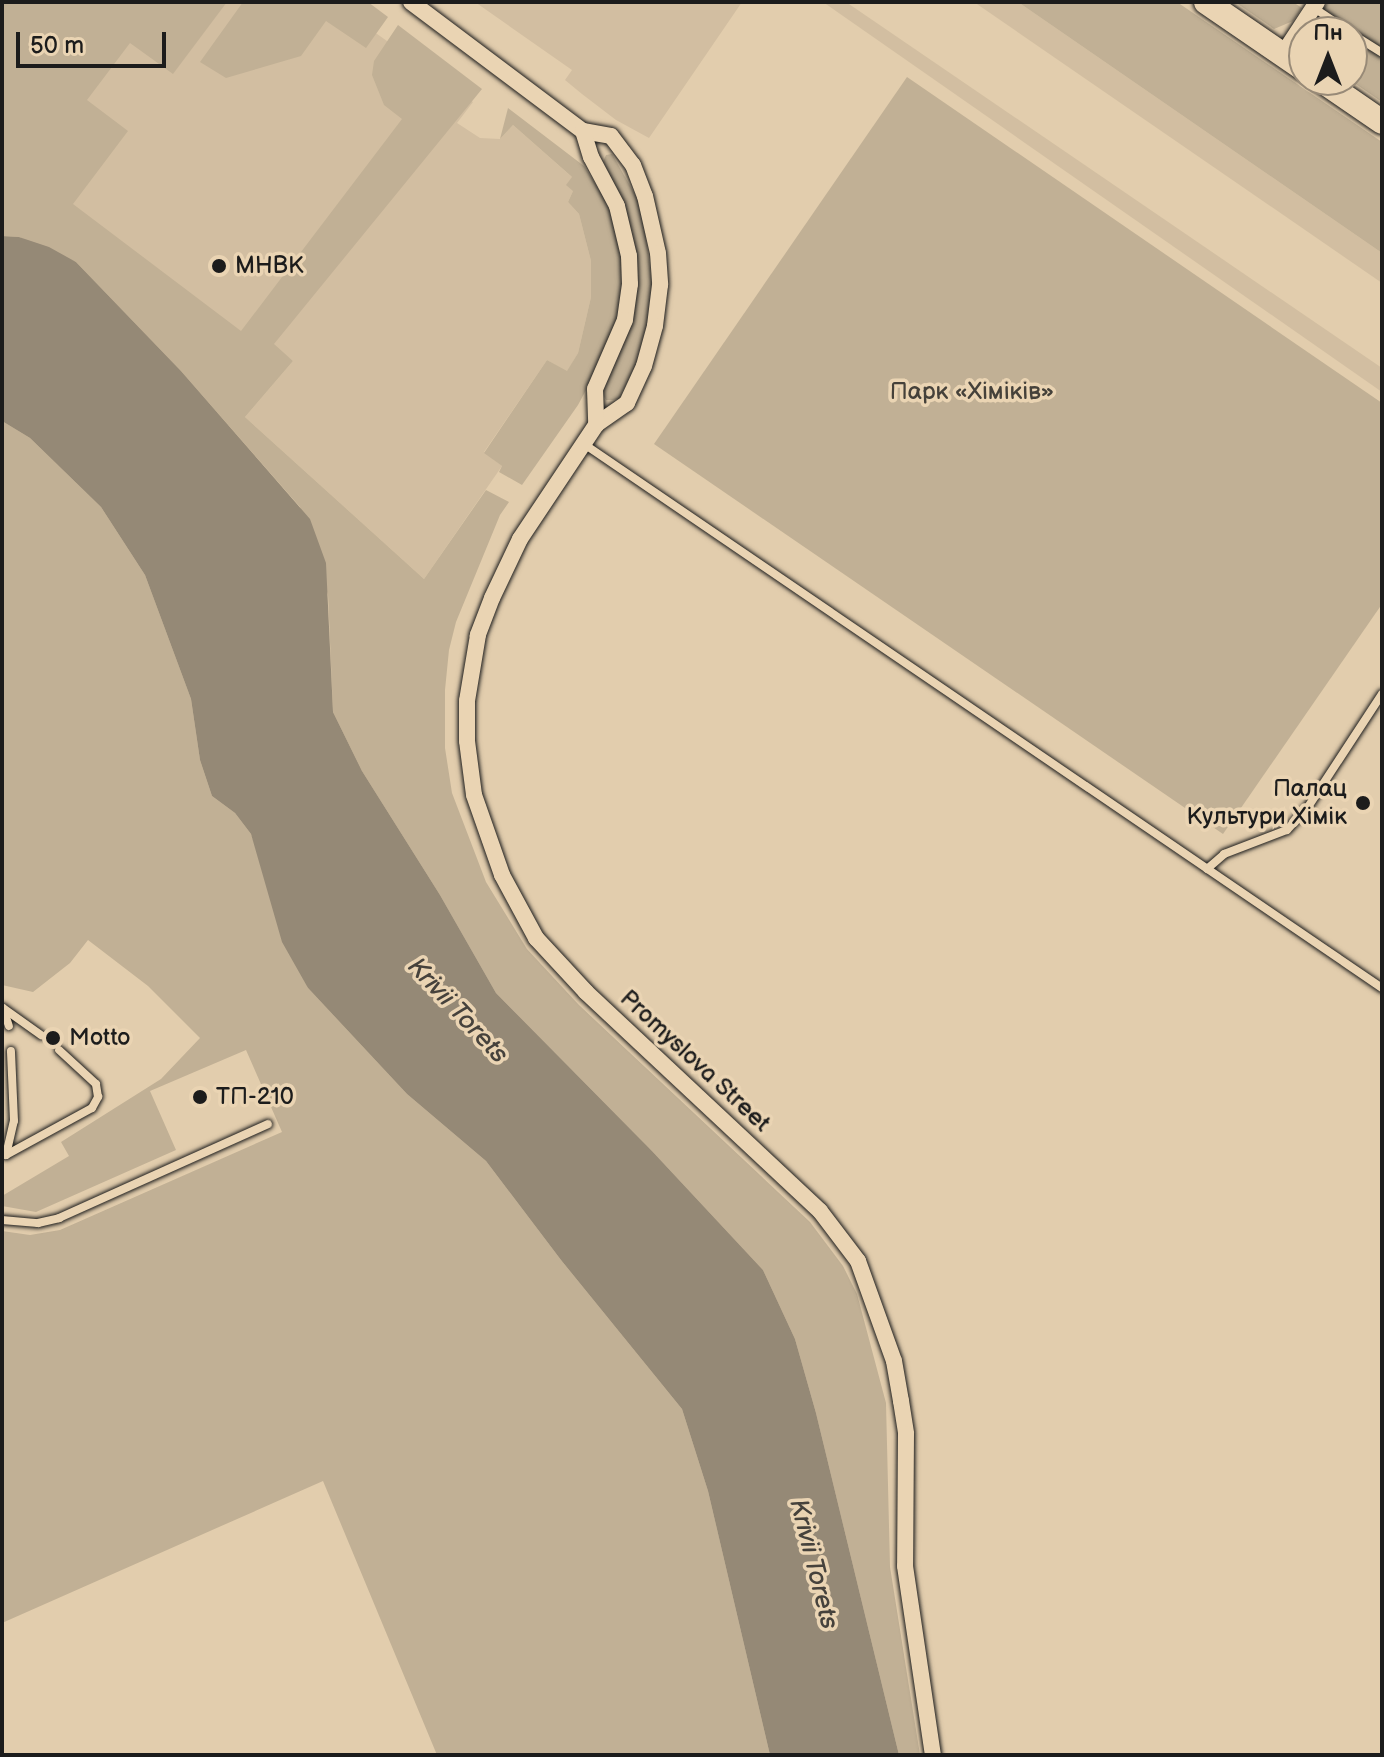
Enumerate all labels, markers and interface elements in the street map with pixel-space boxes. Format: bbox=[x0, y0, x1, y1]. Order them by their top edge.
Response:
scale bar bbox=[20, 16, 170, 66]
north arrow bbox=[1288, 16, 1368, 96]
text: Пн bbox=[1313, 20, 1343, 47]
text: 50 m bbox=[30, 31, 84, 60]
place label: МНВК bbox=[235, 252, 304, 280]
marker: МНВК bbox=[210, 257, 228, 275]
park label: Парк «Хіміків» bbox=[890, 378, 1054, 406]
place label: Палац Культури Хімік bbox=[1187, 775, 1347, 831]
marker: Палац Культури Хімік bbox=[1354, 794, 1372, 812]
water label: Krivii Torets bbox=[400, 951, 514, 1071]
street label: Promyslova Street bbox=[614, 984, 776, 1138]
place label: Motto bbox=[69, 1024, 131, 1052]
marker: Motto bbox=[44, 1029, 62, 1047]
place label: ТП-210 bbox=[216, 1083, 294, 1111]
marker: ТП-210 bbox=[191, 1088, 209, 1106]
water label: Krivii Torets bbox=[782, 1495, 844, 1633]

